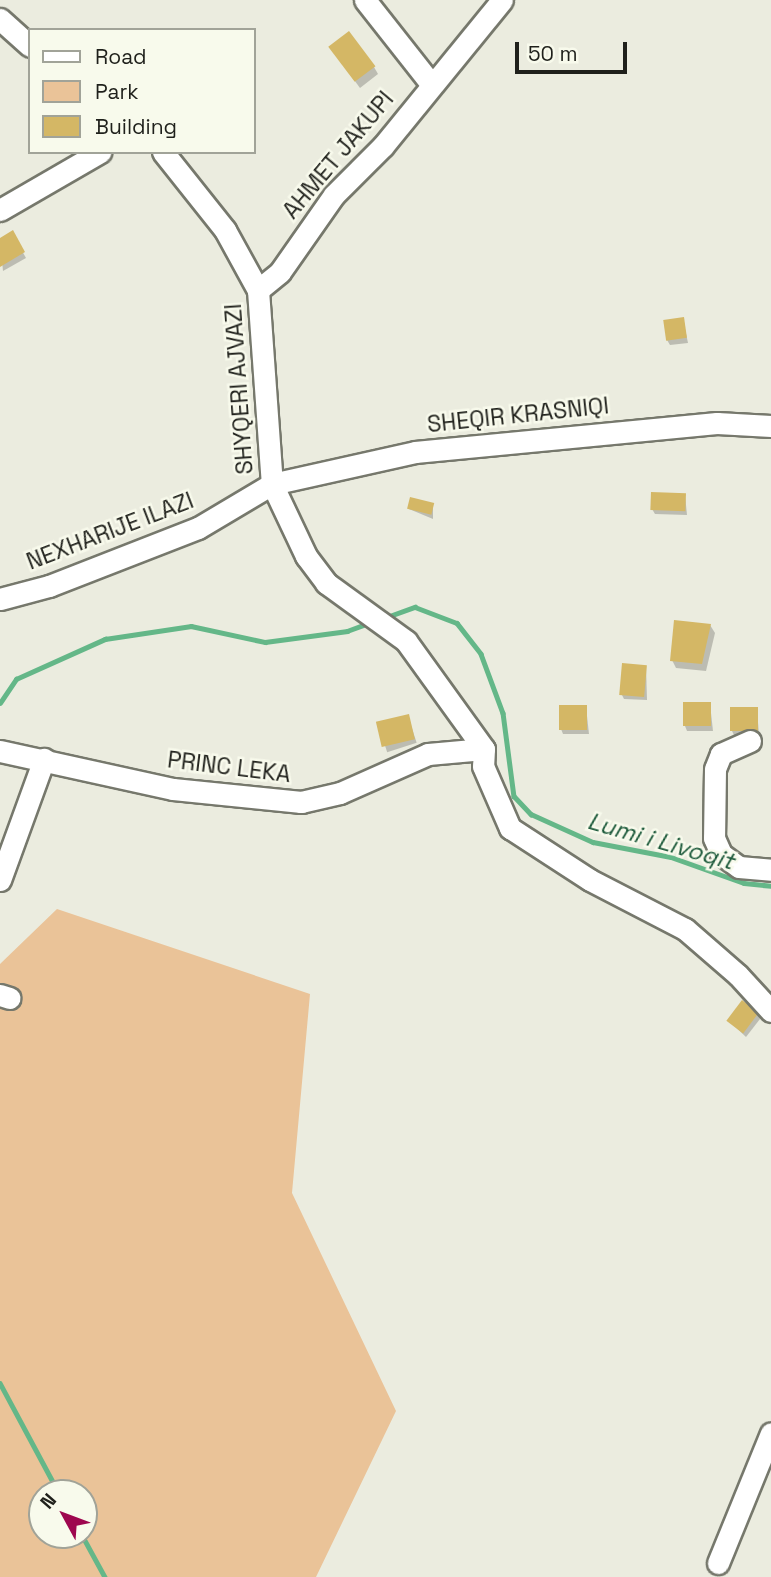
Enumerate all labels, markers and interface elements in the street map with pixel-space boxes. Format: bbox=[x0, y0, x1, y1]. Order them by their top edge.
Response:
legend bbox=[28, 28, 256, 154]
scale bar bbox=[519, 28, 631, 72]
text: 50 m bbox=[528, 40, 578, 67]
text: Road bbox=[95, 43, 147, 70]
text: Park bbox=[95, 78, 139, 105]
street label: AHMET JAKUPI bbox=[277, 86, 399, 224]
text: Building bbox=[95, 113, 177, 140]
street label: SHYQERI AJVAZI bbox=[219, 302, 259, 476]
street label: SHEQIR KRASNIQI bbox=[426, 392, 610, 438]
street label: NEXHARIJE ILAZI bbox=[23, 486, 197, 576]
street label: PRINC LEKA bbox=[166, 746, 292, 788]
water label: Lumi i Livoqit bbox=[584, 806, 738, 876]
north arrow bbox=[28, 1479, 98, 1549]
text: N bbox=[35, 1488, 62, 1514]

